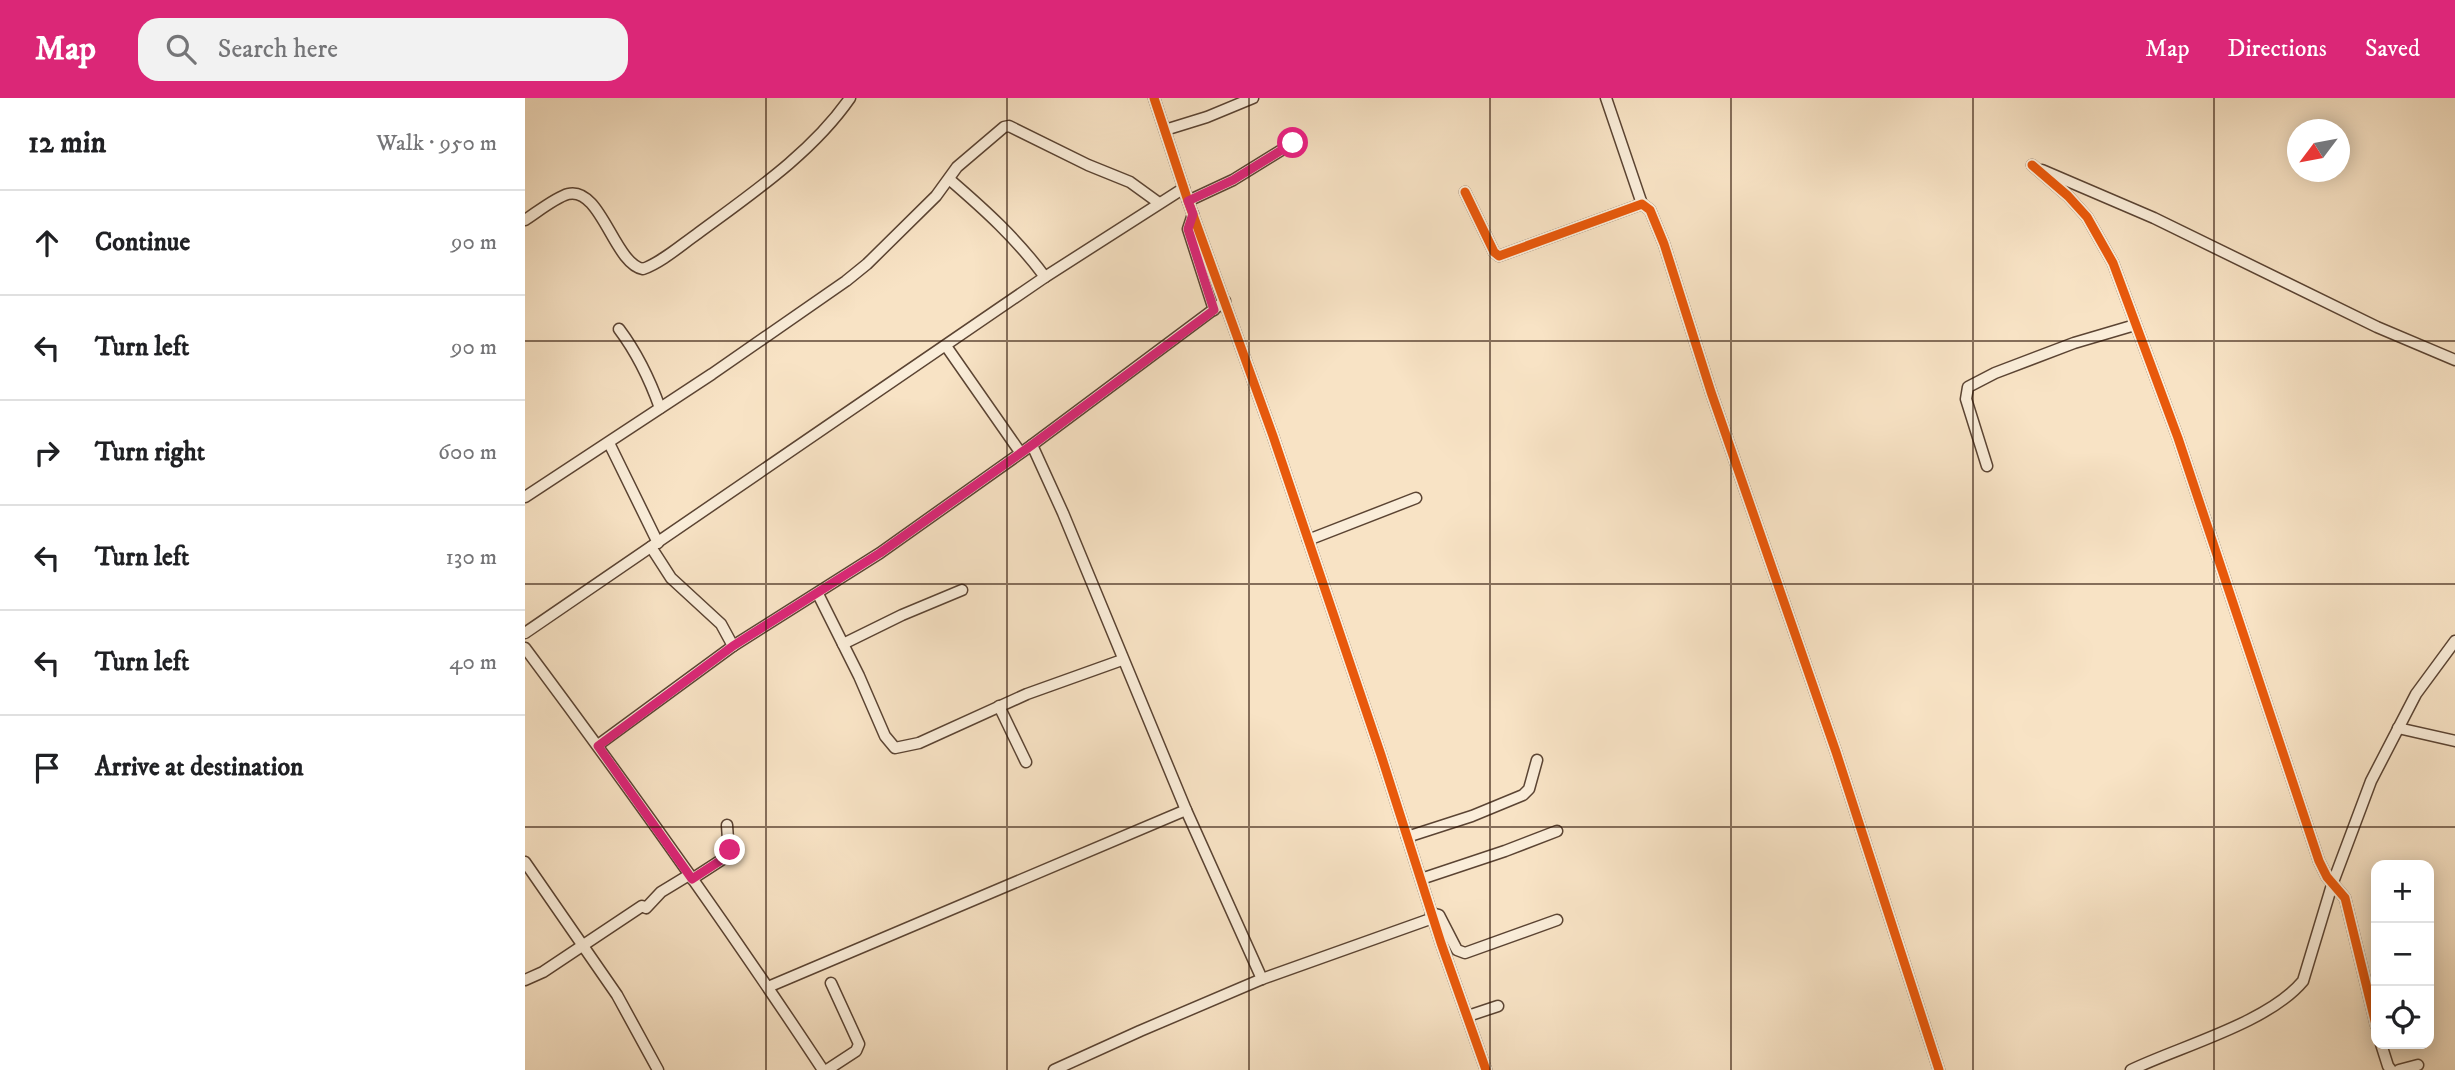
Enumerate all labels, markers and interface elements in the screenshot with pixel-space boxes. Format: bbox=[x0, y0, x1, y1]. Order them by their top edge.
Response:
search box bbox=[138, 18, 628, 81]
text: Map bbox=[35, 29, 96, 70]
icon: search bbox=[162, 30, 200, 68]
text: Search here bbox=[218, 33, 338, 66]
text: Map bbox=[2145, 34, 2190, 64]
text: Directions bbox=[2228, 34, 2327, 64]
text: Saved bbox=[2365, 34, 2420, 64]
north arrow bbox=[2287, 119, 2350, 182]
text: 12 min bbox=[28, 125, 106, 162]
route start bbox=[1277, 127, 1308, 158]
text: Walk · 950 m bbox=[376, 129, 497, 158]
icon: ahead bbox=[28, 224, 66, 262]
text: Continue bbox=[95, 226, 190, 259]
text: 90 m bbox=[451, 228, 497, 257]
icon: left bbox=[28, 329, 66, 367]
text: Turn left bbox=[95, 331, 189, 364]
text: 90 m bbox=[451, 333, 497, 362]
icon: right bbox=[28, 434, 66, 472]
text: Turn right bbox=[95, 436, 205, 469]
text: 600 m bbox=[438, 438, 497, 467]
icon: left bbox=[28, 539, 66, 577]
text: Turn left bbox=[95, 541, 189, 574]
text: 130 m bbox=[445, 543, 497, 572]
icon: left bbox=[28, 644, 66, 682]
text: Turn left bbox=[95, 646, 189, 679]
text: 40 m bbox=[449, 648, 497, 677]
icon: arrive bbox=[28, 749, 66, 787]
text: Arrive at destination bbox=[95, 751, 304, 784]
route end bbox=[714, 834, 745, 865]
map controls bbox=[2371, 860, 2434, 1049]
button: + bbox=[2371, 860, 2434, 923]
button: − bbox=[2371, 923, 2434, 986]
button: locate bbox=[2371, 986, 2434, 1049]

